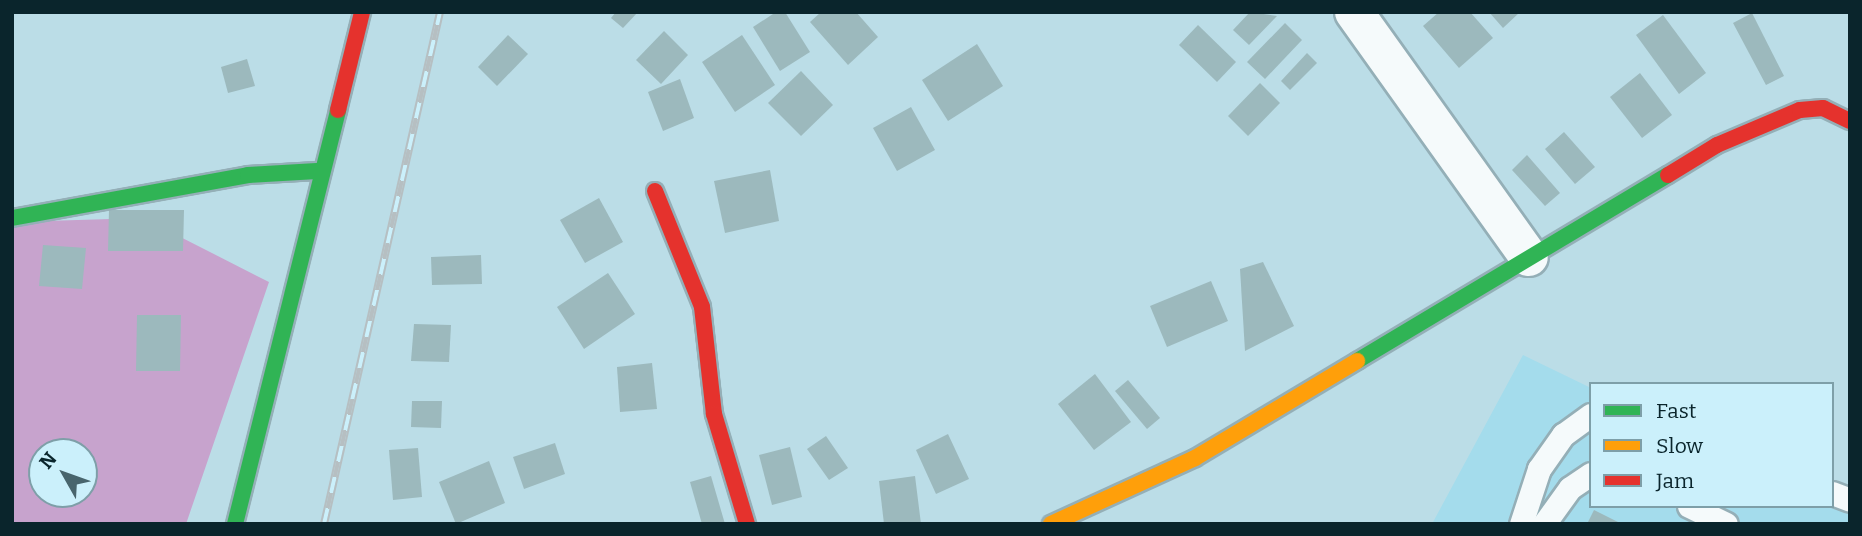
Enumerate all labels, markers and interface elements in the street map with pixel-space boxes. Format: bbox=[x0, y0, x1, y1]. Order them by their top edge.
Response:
legend bbox=[1589, 382, 1834, 508]
text: Fast bbox=[1656, 398, 1696, 424]
text: Slow bbox=[1656, 433, 1703, 459]
north arrow bbox=[28, 438, 98, 508]
text: N bbox=[35, 447, 62, 473]
text: Jam bbox=[1656, 468, 1694, 494]

